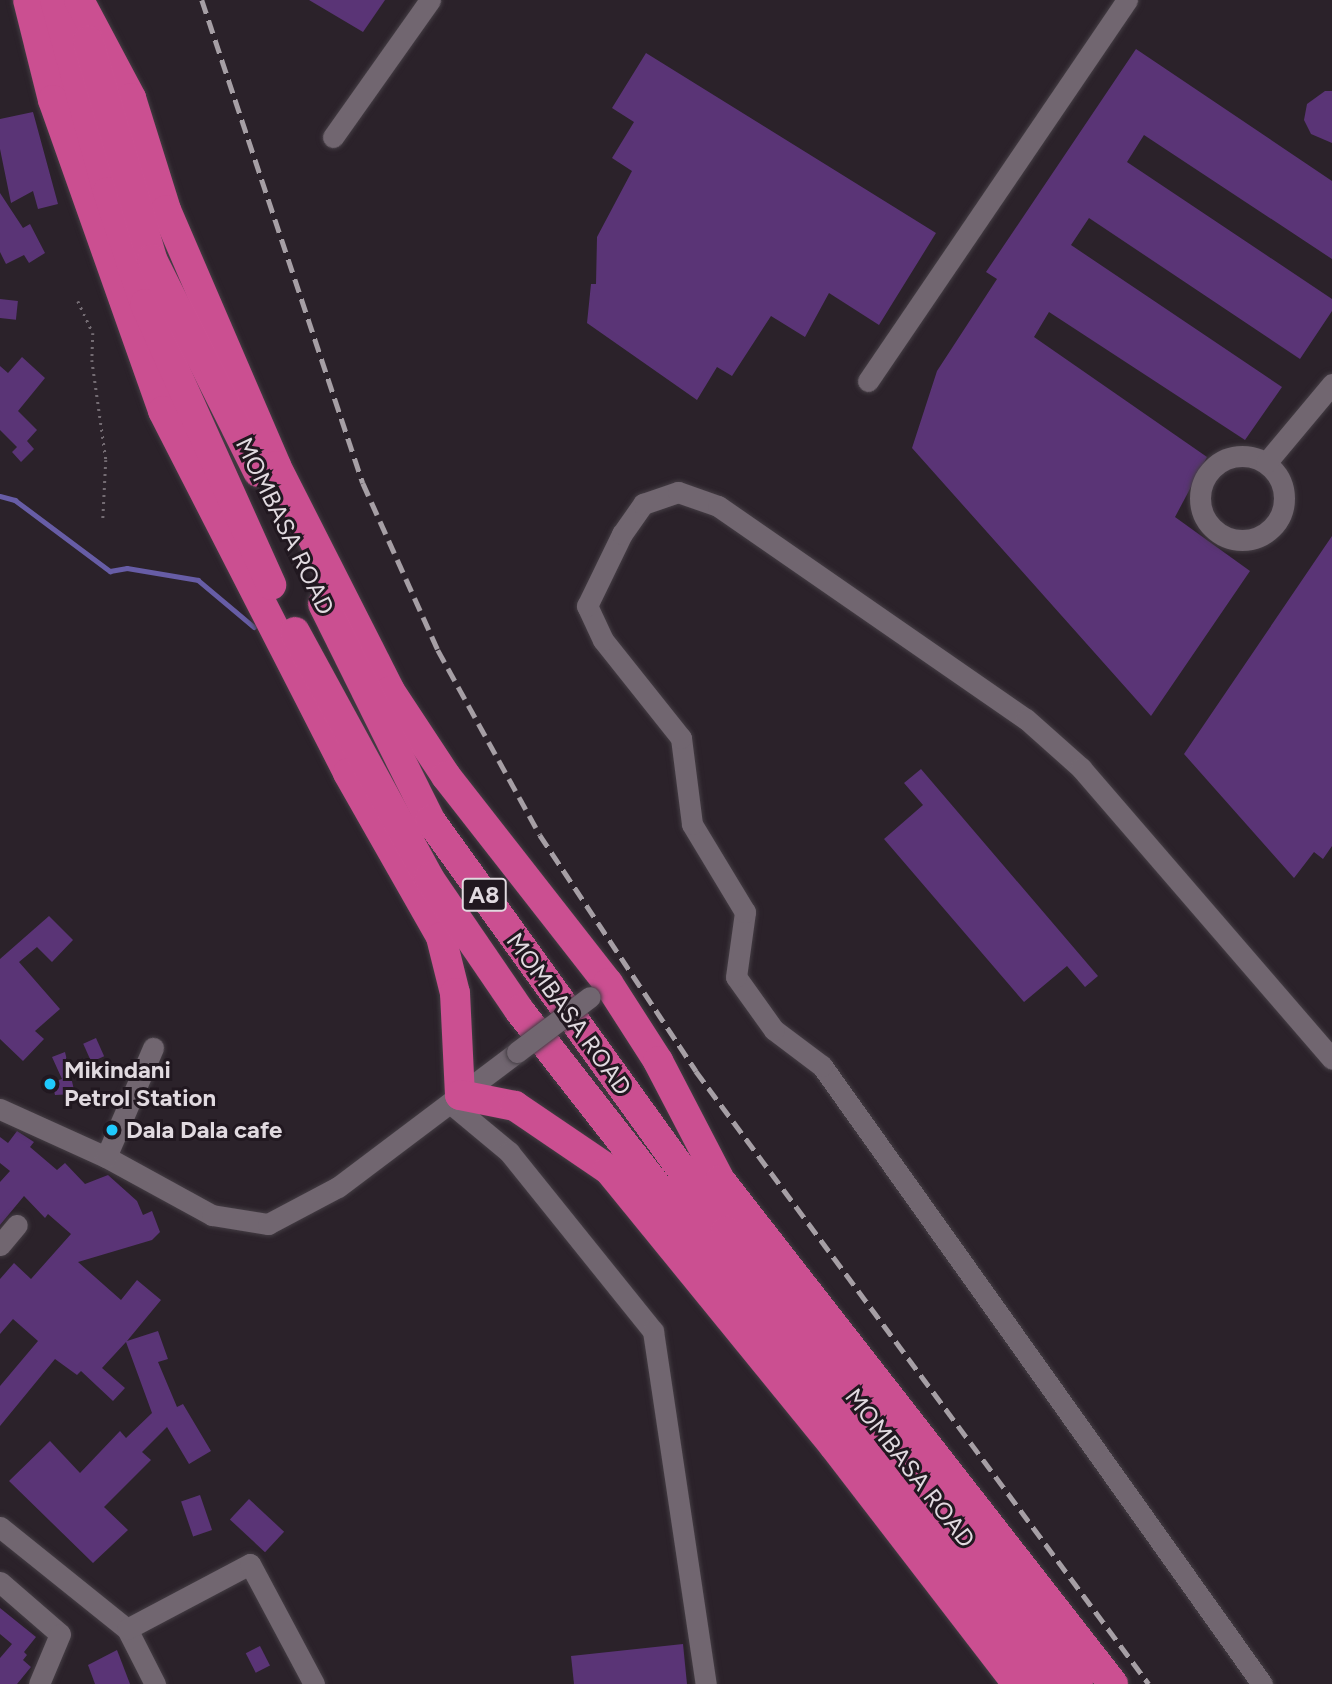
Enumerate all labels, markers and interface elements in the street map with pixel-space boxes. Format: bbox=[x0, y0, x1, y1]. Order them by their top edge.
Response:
street label: MOMBASA ROAD bbox=[230, 433, 340, 619]
road number: A8 bbox=[461, 876, 507, 914]
street label: MOMBASA ROAD bbox=[500, 927, 638, 1101]
place label: Mikindani Petrol Station bbox=[64, 1056, 216, 1112]
marker: Mikindani Petrol Station bbox=[42, 1076, 58, 1092]
place label: Dala Dala cafe bbox=[126, 1116, 282, 1144]
marker: Dala Dala cafe bbox=[104, 1122, 120, 1138]
street label: MOMBASA ROAD bbox=[839, 1383, 981, 1553]

